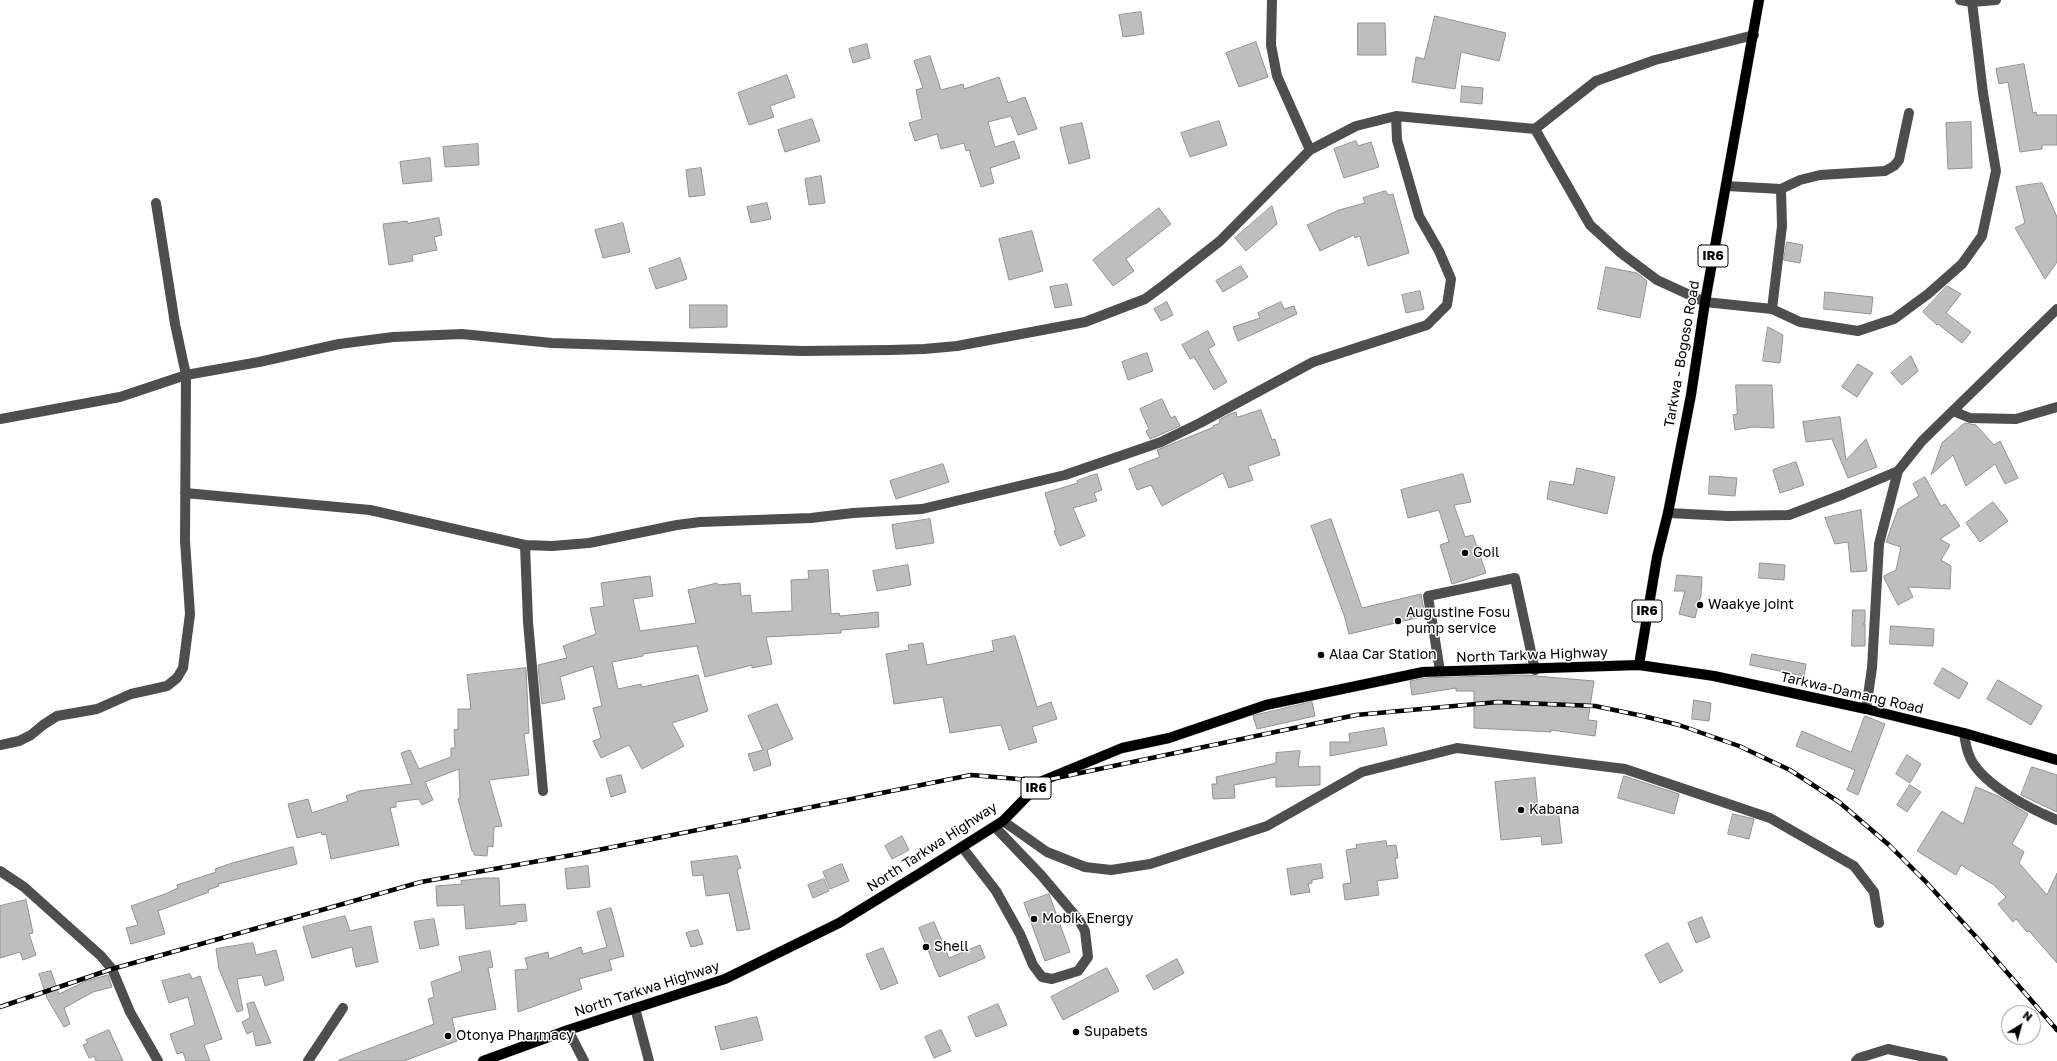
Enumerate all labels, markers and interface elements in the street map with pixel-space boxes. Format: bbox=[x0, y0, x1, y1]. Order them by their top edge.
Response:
road number: IR6 bbox=[1698, 245, 1728, 267]
street label: Tarkwa - Bogoso Road bbox=[1661, 279, 1703, 429]
place label: Goil bbox=[1473, 545, 1500, 561]
marker: Goil bbox=[1460, 548, 1470, 558]
place label: Waakye joint bbox=[1708, 597, 1794, 613]
road number: IR6 bbox=[1632, 600, 1662, 622]
marker: Waakye joint bbox=[1695, 600, 1705, 610]
place label: Augustine Fosu pump service bbox=[1406, 605, 1510, 638]
marker: Augustine Fosu pump service bbox=[1393, 616, 1403, 626]
street label: North Tarkwa Highway bbox=[1456, 644, 1608, 666]
place label: Alaa Car Station bbox=[1329, 647, 1437, 663]
marker: Alaa Car Station bbox=[1316, 650, 1326, 660]
street label: Tarkwa-Damang Road bbox=[1779, 668, 1925, 718]
road number: IR6 bbox=[1021, 777, 1051, 799]
street label: North Tarkwa Highway bbox=[864, 799, 1000, 895]
place label: Kabana bbox=[1529, 802, 1579, 818]
marker: Kabana bbox=[1516, 805, 1526, 815]
place label: Mobik Energy bbox=[1042, 911, 1133, 927]
marker: Mobik Energy bbox=[1029, 914, 1039, 924]
place label: Shell bbox=[934, 939, 969, 955]
marker: Shell bbox=[921, 942, 931, 952]
street label: North Tarkwa Highway bbox=[572, 958, 722, 1020]
north arrow bbox=[2001, 1005, 2041, 1045]
text: N bbox=[2021, 1008, 2035, 1024]
place label: Supabets bbox=[1084, 1024, 1148, 1040]
marker: Supabets bbox=[1071, 1027, 1081, 1037]
place label: Otonya Pharmacy bbox=[456, 1028, 574, 1044]
marker: Otonya Pharmacy bbox=[443, 1031, 453, 1041]

